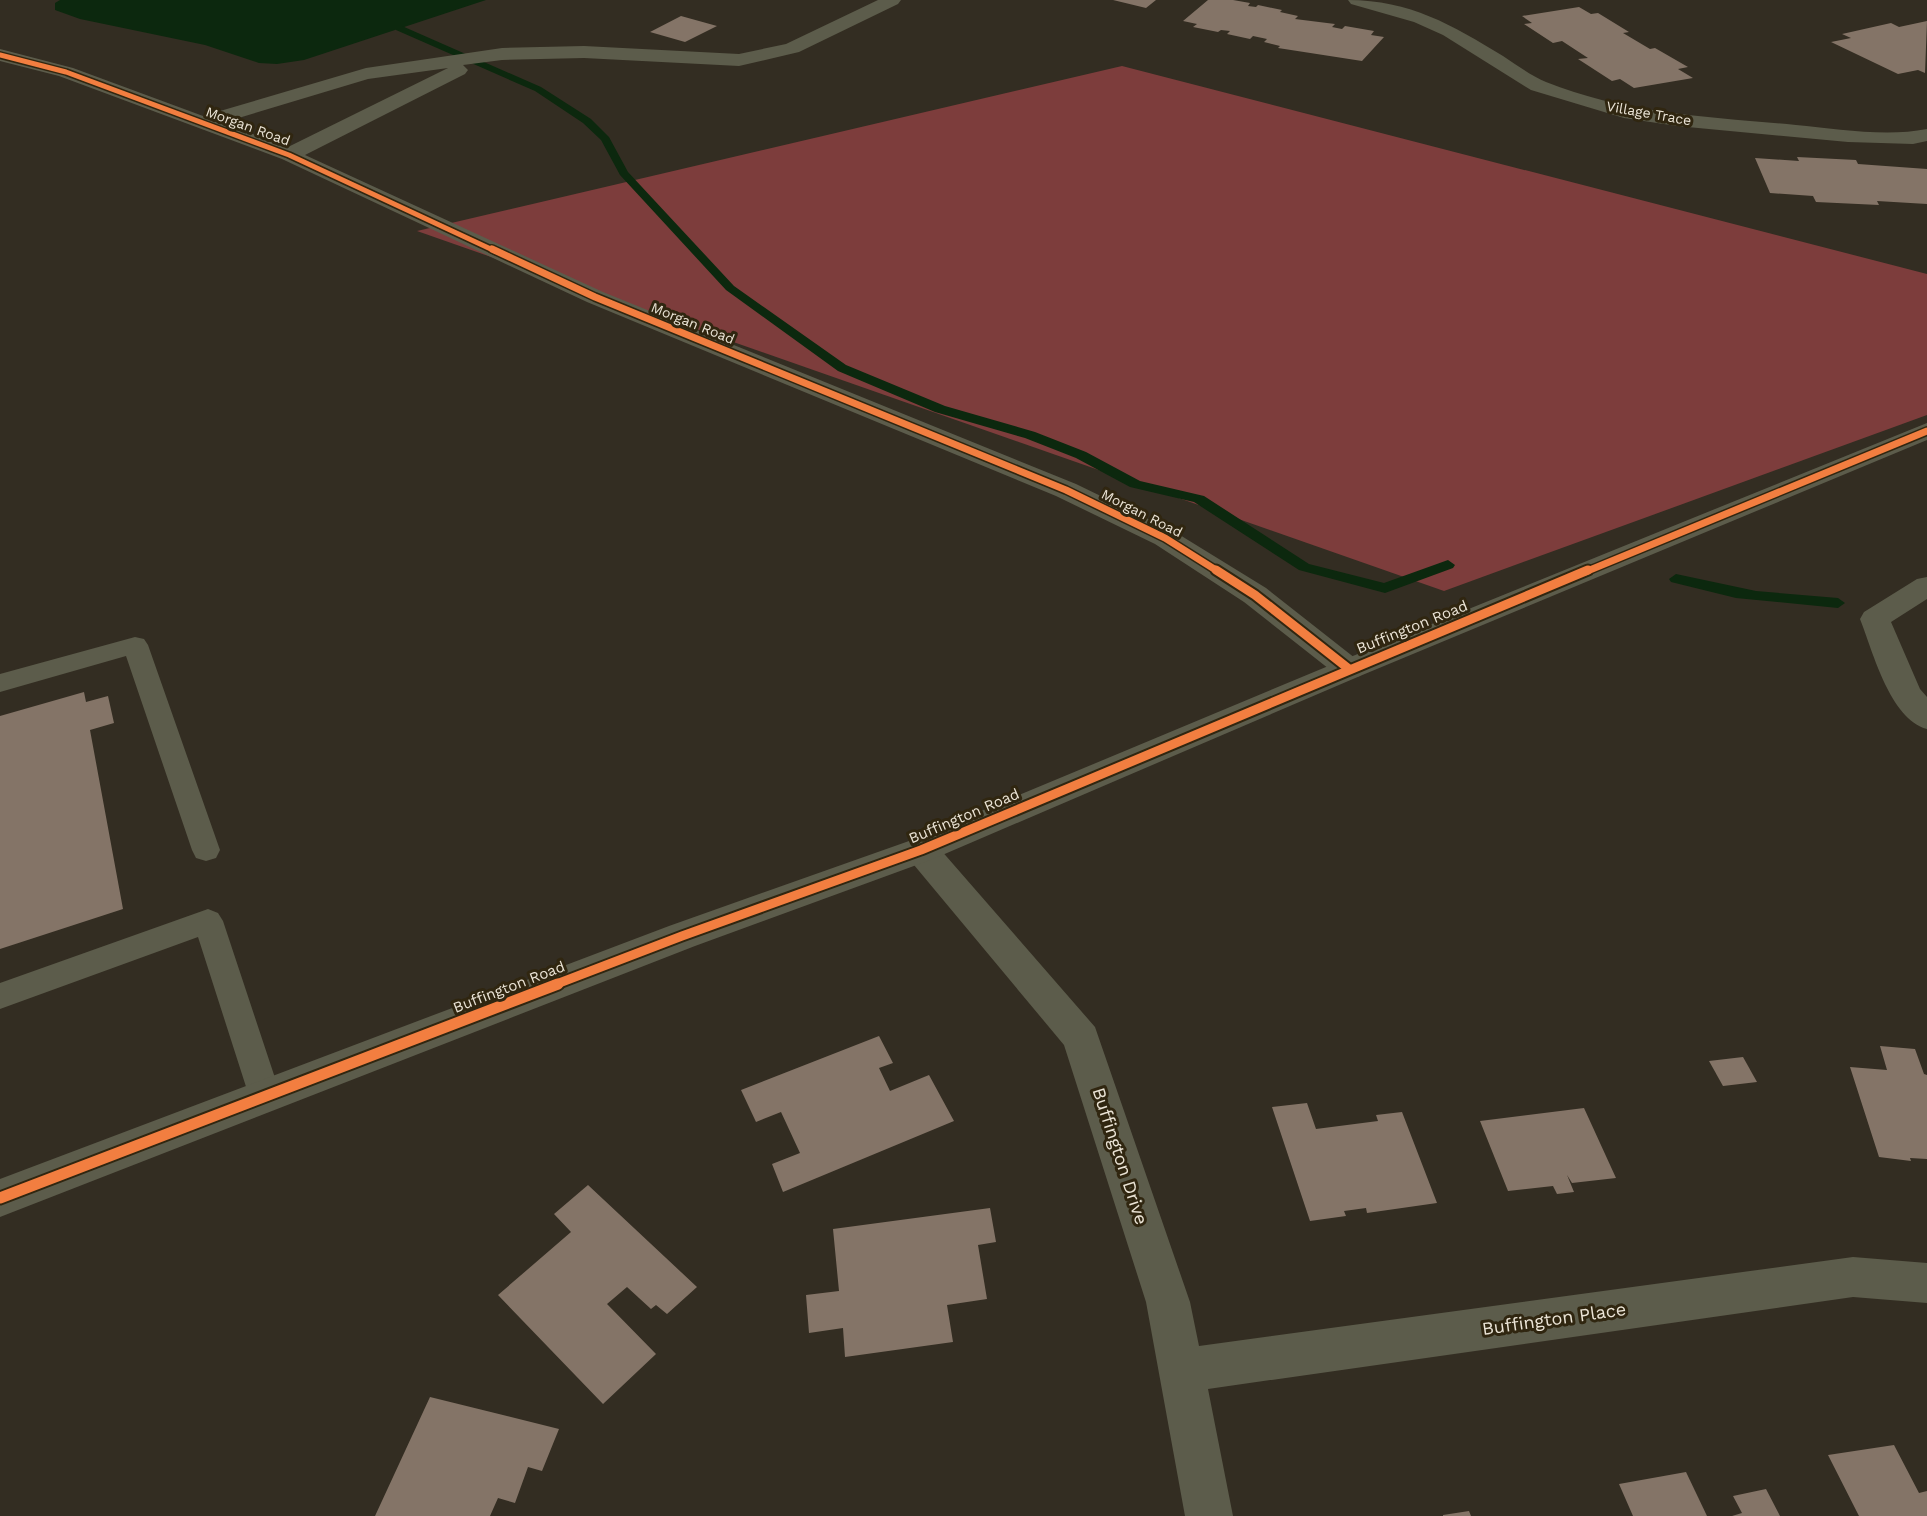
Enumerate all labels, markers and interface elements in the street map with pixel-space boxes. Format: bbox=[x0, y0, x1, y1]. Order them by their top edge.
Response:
street label: Village Trace bbox=[1605, 98, 1693, 128]
street label: Morgan Road bbox=[204, 103, 292, 149]
street label: Morgan Road bbox=[649, 299, 737, 347]
street label: Morgan Road bbox=[1099, 486, 1185, 540]
street label: Buffington Road bbox=[1354, 596, 1470, 658]
street label: Buffington Road bbox=[906, 785, 1022, 847]
street label: Buffington Road bbox=[451, 957, 567, 1017]
street label: Buffington Drive bbox=[1088, 1085, 1153, 1227]
street label: Buffington Place bbox=[1481, 1298, 1627, 1339]

